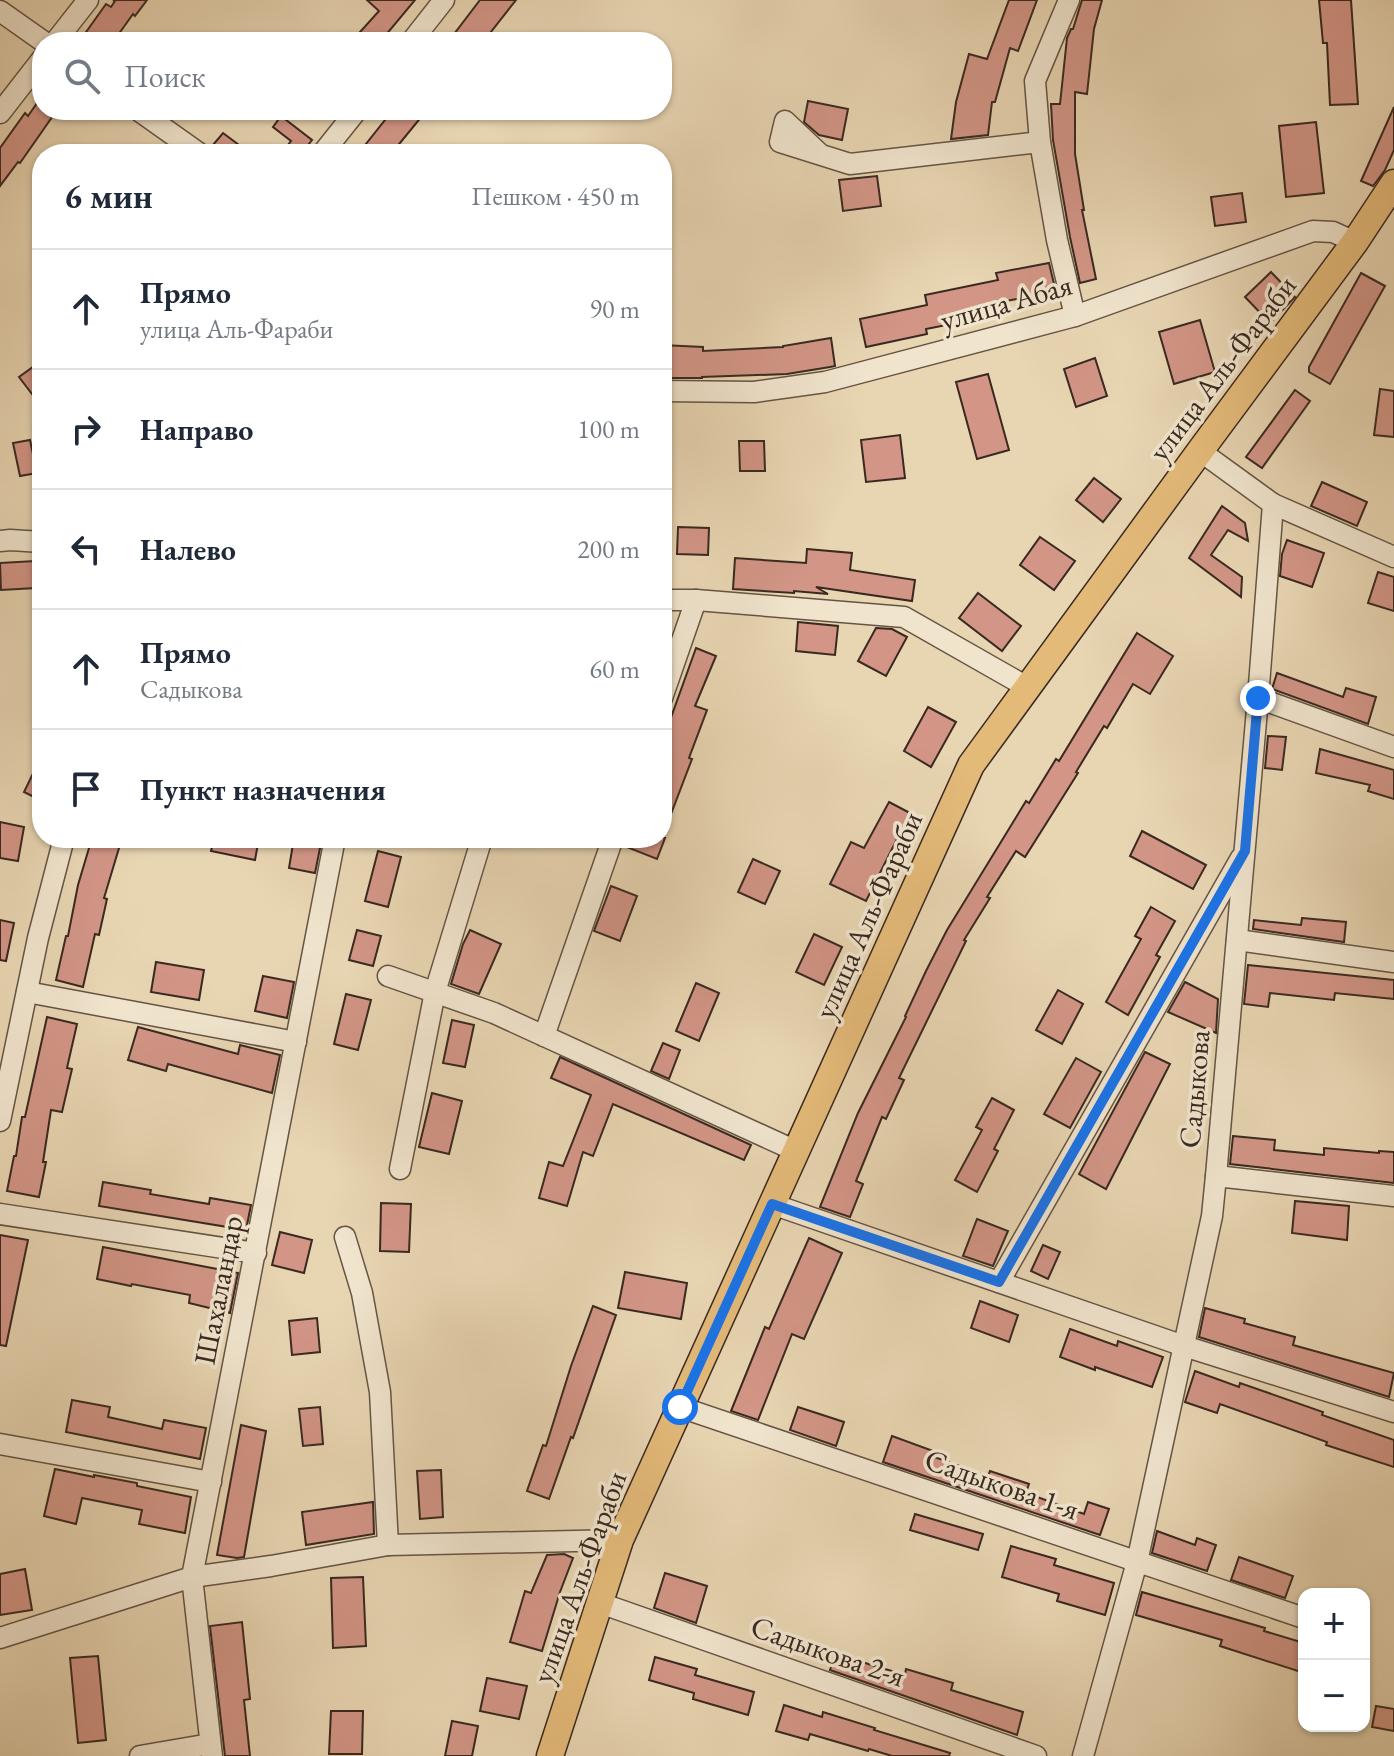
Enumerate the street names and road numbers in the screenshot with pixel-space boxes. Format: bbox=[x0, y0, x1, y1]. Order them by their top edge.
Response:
street label: улица Абая bbox=[936, 265, 1076, 339]
street label: улица Аль-Фараби bbox=[1139, 267, 1305, 469]
street label: улица Аль-Фараби bbox=[805, 805, 931, 1025]
street label: Садыкова bbox=[1169, 1028, 1219, 1150]
street label: Шахаландар bbox=[184, 1212, 252, 1368]
street label: Садыкова 1-я bbox=[920, 1439, 1084, 1529]
street label: улица Аль-Фараби bbox=[523, 1465, 636, 1688]
street label: Садыкова 2-я bbox=[746, 1606, 910, 1696]

